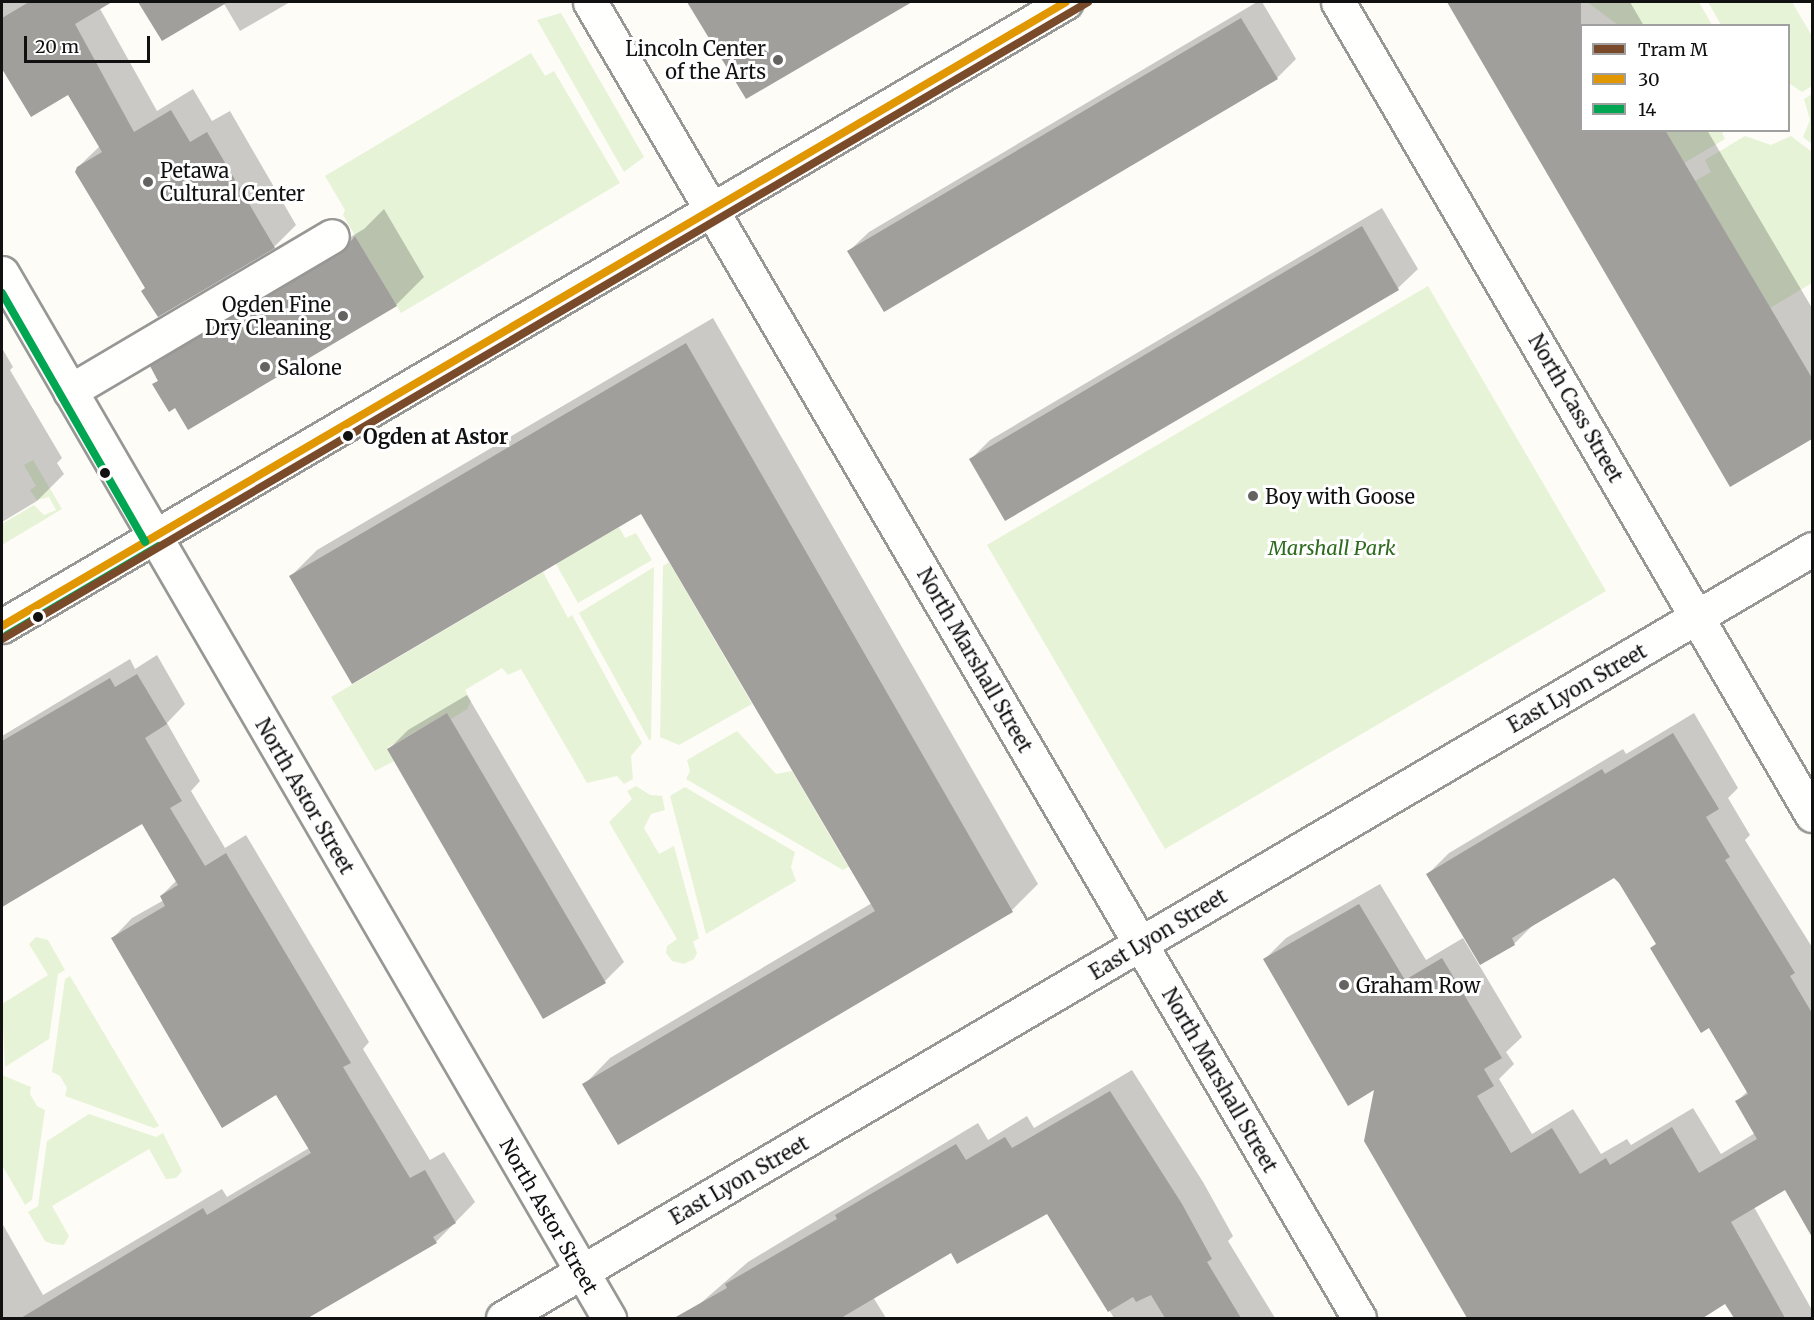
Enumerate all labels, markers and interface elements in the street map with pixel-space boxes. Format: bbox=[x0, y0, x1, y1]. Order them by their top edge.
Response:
scale bar bbox=[27, 24, 153, 62]
legend bbox=[1580, 24, 1790, 132]
text: 20 m bbox=[35, 35, 79, 58]
place label: Lincoln Center of the Arts bbox=[625, 36, 766, 83]
text: Tram M bbox=[1638, 38, 1708, 61]
marker: Lincoln Center of the Arts bbox=[771, 53, 785, 67]
text: 30 bbox=[1638, 68, 1660, 91]
text: 14 bbox=[1638, 98, 1656, 121]
place label: Petawa Cultural Center bbox=[160, 158, 305, 205]
marker: Petawa Cultural Center bbox=[141, 175, 155, 189]
place label: Ogden Fine Dry Cleaning bbox=[205, 292, 331, 339]
marker: Ogden Fine Dry Cleaning bbox=[336, 309, 350, 323]
street label: North Cass Street bbox=[1524, 330, 1628, 486]
place label: Salone bbox=[277, 355, 342, 379]
marker: Salone bbox=[258, 360, 272, 374]
place label: Ogden at Astor bbox=[363, 424, 508, 448]
marker: Ogden at Astor bbox=[338, 426, 358, 446]
unlabelled marker bbox=[99, 467, 111, 479]
place label: Boy with Goose bbox=[1265, 484, 1415, 508]
marker: Boy with Goose bbox=[1246, 489, 1260, 503]
park label: Marshall Park bbox=[1268, 535, 1396, 559]
street label: North Marshall Street bbox=[912, 564, 1038, 756]
unlabelled marker bbox=[32, 611, 44, 623]
street label: East Lyon Street bbox=[1503, 639, 1651, 737]
street label: North Astor Street bbox=[251, 714, 359, 878]
street label: East Lyon Street bbox=[1085, 883, 1231, 985]
place label: Graham Row bbox=[1356, 973, 1480, 997]
marker: Graham Row bbox=[1337, 978, 1351, 992]
street label: North Marshall Street bbox=[1157, 984, 1283, 1176]
street label: East Lyon Street bbox=[665, 1131, 813, 1229]
street label: North Astor Street bbox=[495, 1134, 603, 1298]

